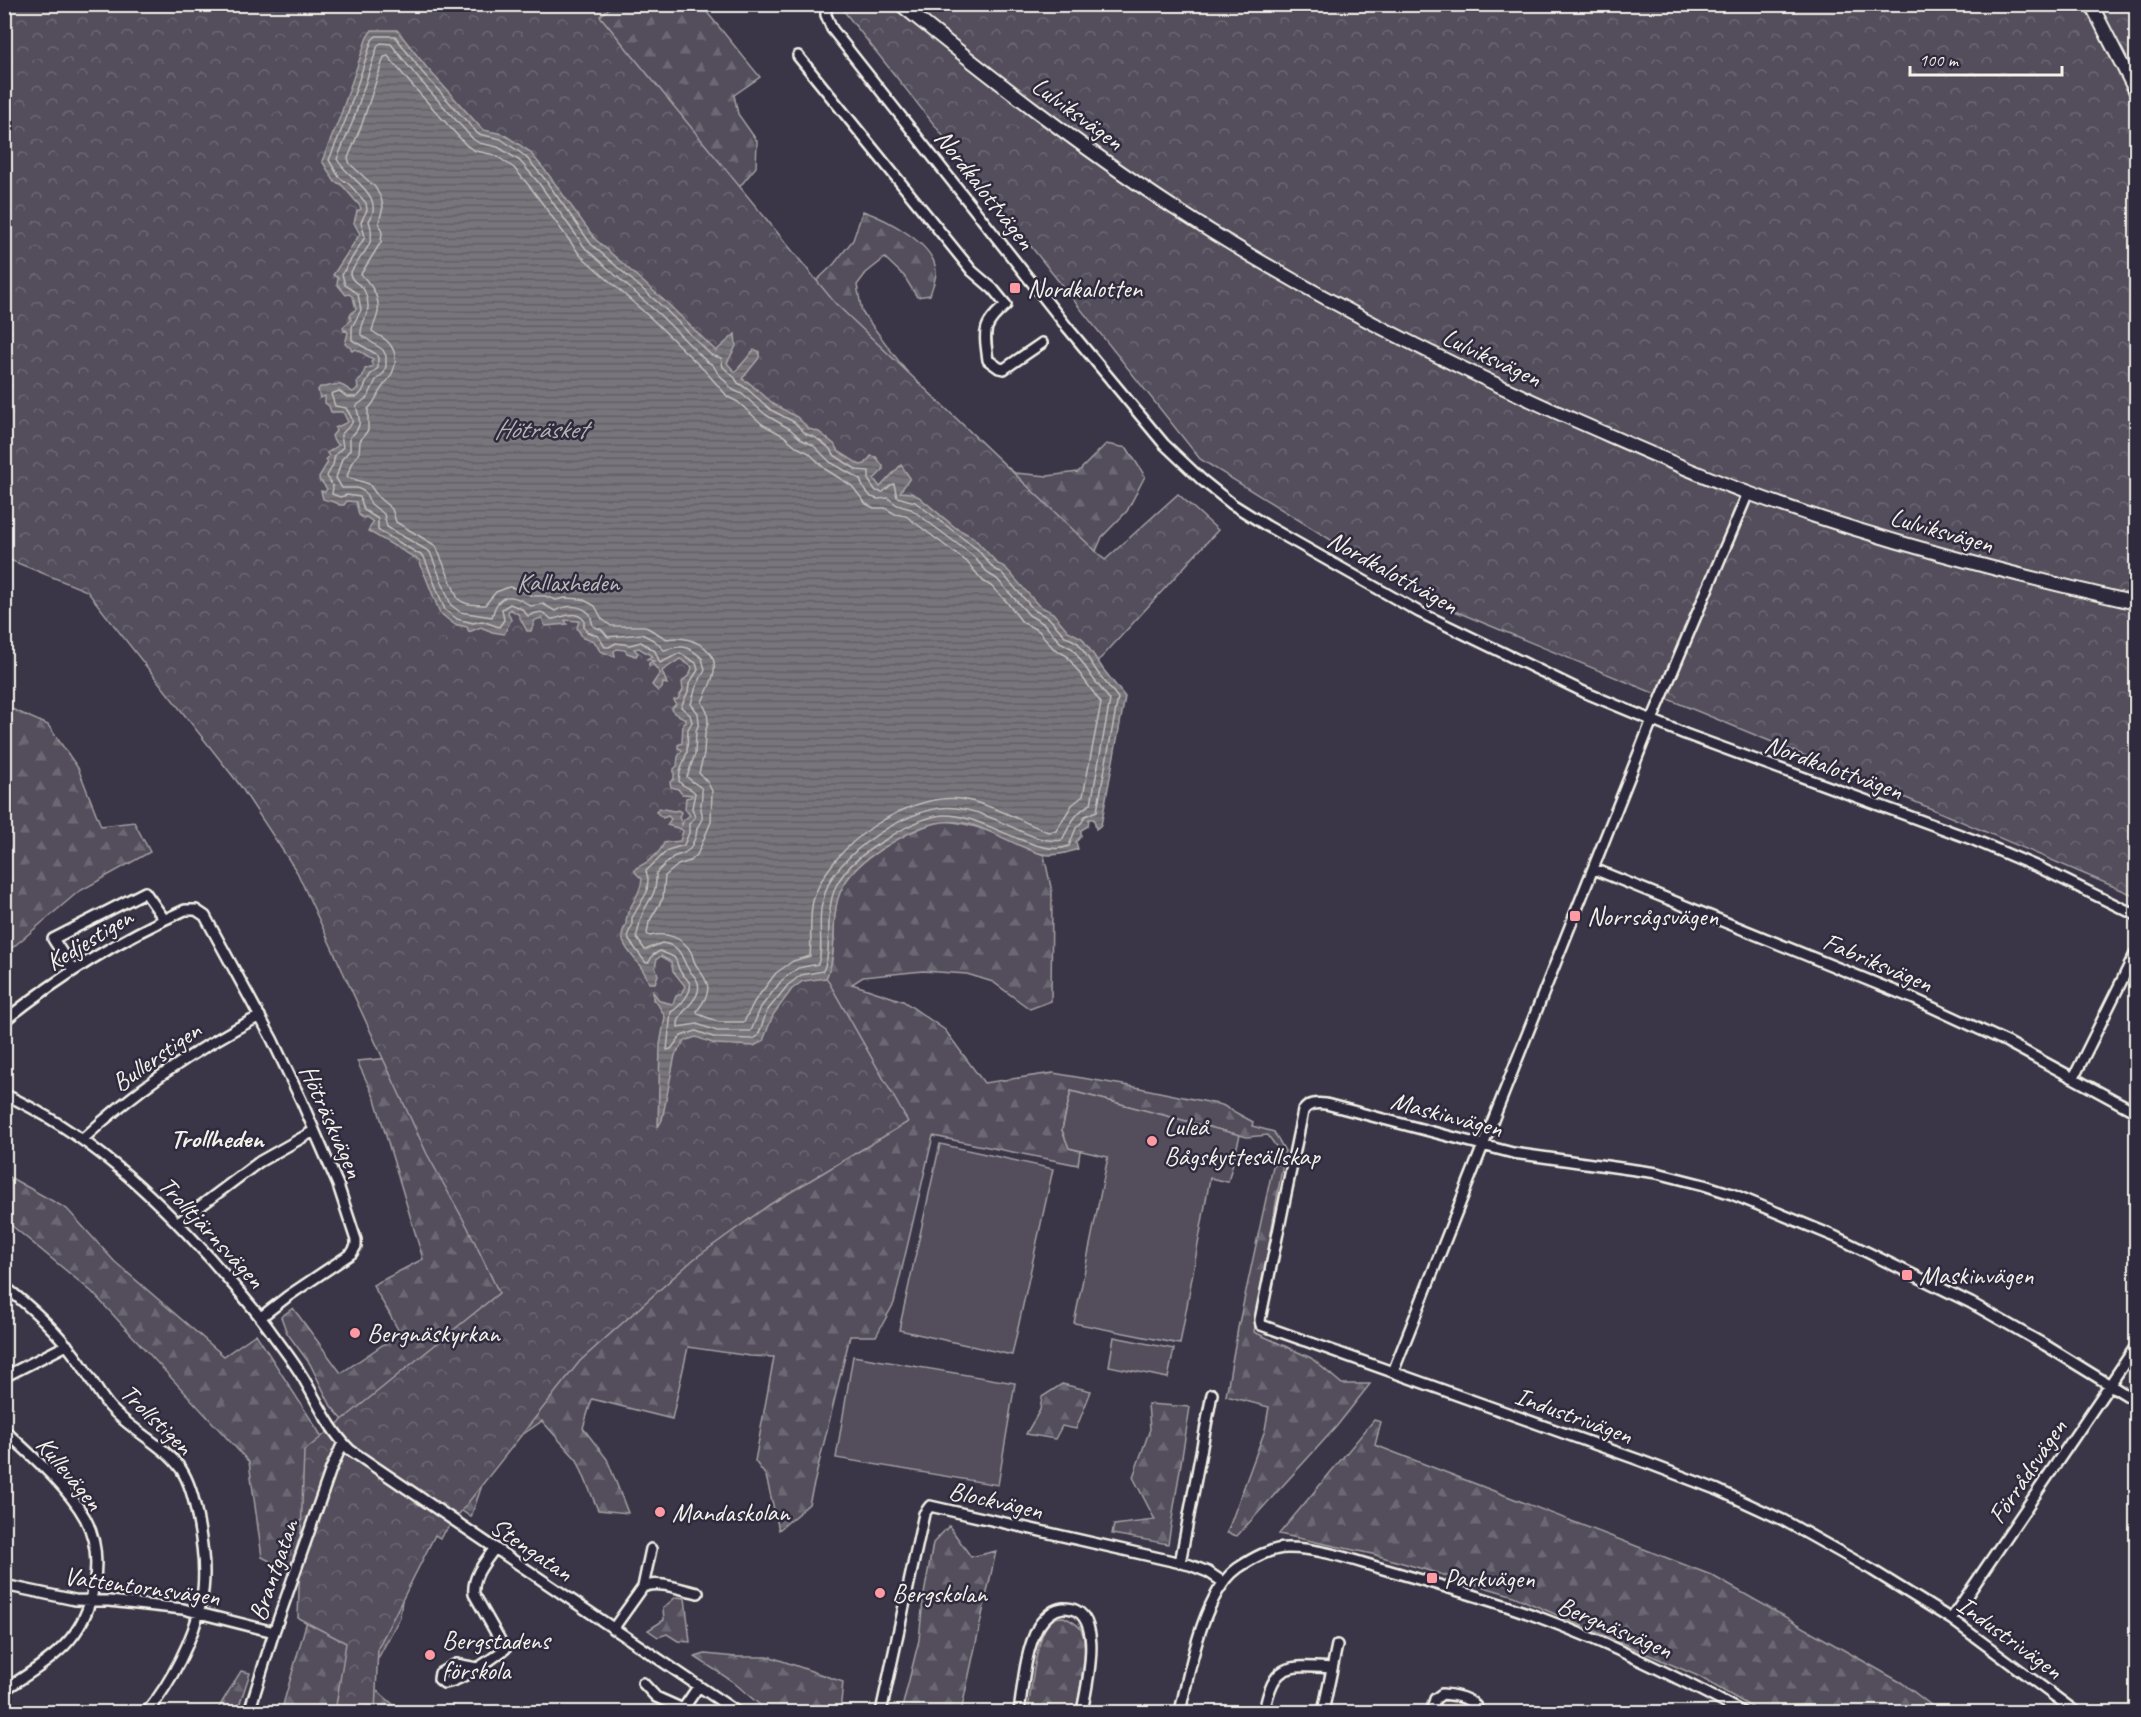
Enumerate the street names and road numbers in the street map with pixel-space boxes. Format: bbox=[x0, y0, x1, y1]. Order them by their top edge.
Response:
street label: Lulviksvägen bbox=[1025, 69, 1130, 158]
street label: Nordkalottvägen bbox=[927, 122, 1042, 257]
street label: Lulviksvägen bbox=[1437, 320, 1547, 395]
street label: Lulviksvägen bbox=[1887, 500, 1997, 561]
street label: Nordkalottvägen bbox=[1322, 523, 1464, 622]
street label: Nordkalottvägen bbox=[1760, 727, 1908, 808]
street label: Kedjestigen bbox=[40, 900, 140, 978]
street label: Fabriksvägen bbox=[1818, 925, 1938, 1000]
street label: Bullerstigen bbox=[105, 1013, 208, 1099]
street label: Höträskvägen bbox=[292, 1059, 371, 1183]
street label: Maskinvägen bbox=[1387, 1084, 1507, 1145]
street label: Trolltjärnsvägen bbox=[151, 1169, 272, 1296]
street label: Trollstigen bbox=[113, 1377, 201, 1463]
street label: Industrivägen bbox=[1511, 1379, 1637, 1452]
street label: Förrådsvägen bbox=[1980, 1412, 2075, 1530]
street label: Kullevägen bbox=[29, 1429, 111, 1518]
street label: Blockvägen bbox=[946, 1474, 1046, 1527]
street label: Stengatan bbox=[484, 1510, 580, 1589]
street label: Brantgatan bbox=[241, 1514, 307, 1625]
street label: Vattentornsvägen bbox=[62, 1559, 222, 1614]
street label: Bergnäsvägen bbox=[1552, 1588, 1678, 1667]
street label: Industrivägen bbox=[1950, 1588, 2069, 1687]

